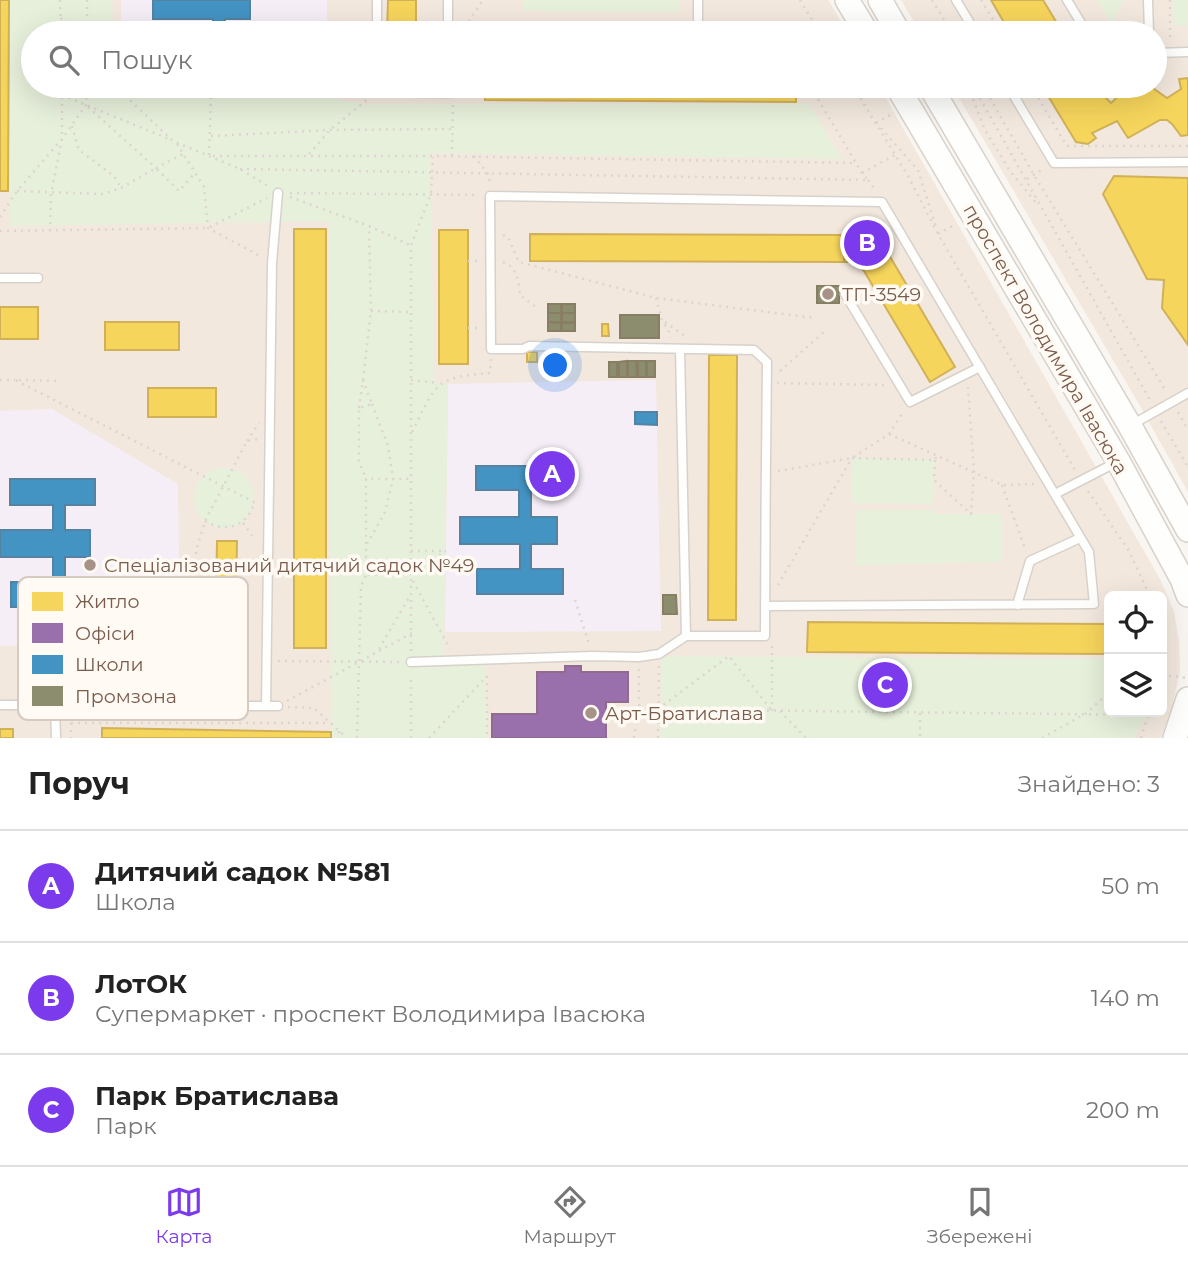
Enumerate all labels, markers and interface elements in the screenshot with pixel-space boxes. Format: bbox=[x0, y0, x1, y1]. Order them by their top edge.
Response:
search box bbox=[21, 21, 1167, 98]
icon: search bbox=[45, 41, 83, 79]
text: Пошук bbox=[101, 44, 193, 76]
street label: проспект Володимира Івасюка bbox=[959, 200, 1133, 479]
pin: B bbox=[844, 217, 890, 269]
place label: ТП-3549 bbox=[842, 283, 921, 306]
marker: ТП-3549 bbox=[820, 286, 836, 302]
your location bbox=[538, 348, 572, 382]
pin: A bbox=[529, 448, 575, 500]
place label: Спеціалізований дитячий садок №49 bbox=[104, 554, 474, 577]
marker: Спеціалізований дитячий садок №49 bbox=[82, 557, 98, 573]
legend bbox=[18, 577, 248, 720]
text: Житло bbox=[75, 590, 140, 613]
map controls bbox=[1104, 591, 1167, 717]
button: locate bbox=[1104, 591, 1167, 654]
text: Офіси bbox=[75, 622, 135, 645]
text: Школи bbox=[75, 653, 144, 676]
button: layers bbox=[1104, 654, 1167, 717]
pin: C bbox=[862, 659, 908, 711]
text: Промзона bbox=[75, 685, 177, 708]
place label: Арт-Братислава bbox=[605, 702, 764, 725]
marker: Арт-Братислава bbox=[583, 705, 599, 721]
text: Поруч bbox=[28, 765, 130, 802]
text: Знайдено: 3 bbox=[1018, 770, 1160, 798]
text: Дитячий садок №581 bbox=[95, 856, 391, 888]
text: A bbox=[42, 872, 60, 900]
text: 50 m bbox=[1101, 872, 1160, 900]
text: Школа bbox=[95, 888, 176, 916]
text: ЛотОК bbox=[95, 968, 187, 1000]
text: B bbox=[42, 984, 60, 1012]
text: 140 m bbox=[1091, 984, 1160, 1012]
text: Супермаркет · проспект Володимира Івасюка bbox=[95, 1000, 646, 1028]
text: Парк Братислава bbox=[95, 1080, 339, 1112]
text: C bbox=[43, 1096, 59, 1124]
text: 200 m bbox=[1086, 1096, 1160, 1124]
text: Парк bbox=[95, 1112, 157, 1140]
tab: Карта bbox=[156, 1183, 212, 1248]
tab: Маршрут bbox=[523, 1183, 616, 1248]
tab: Збережені bbox=[927, 1183, 1032, 1248]

